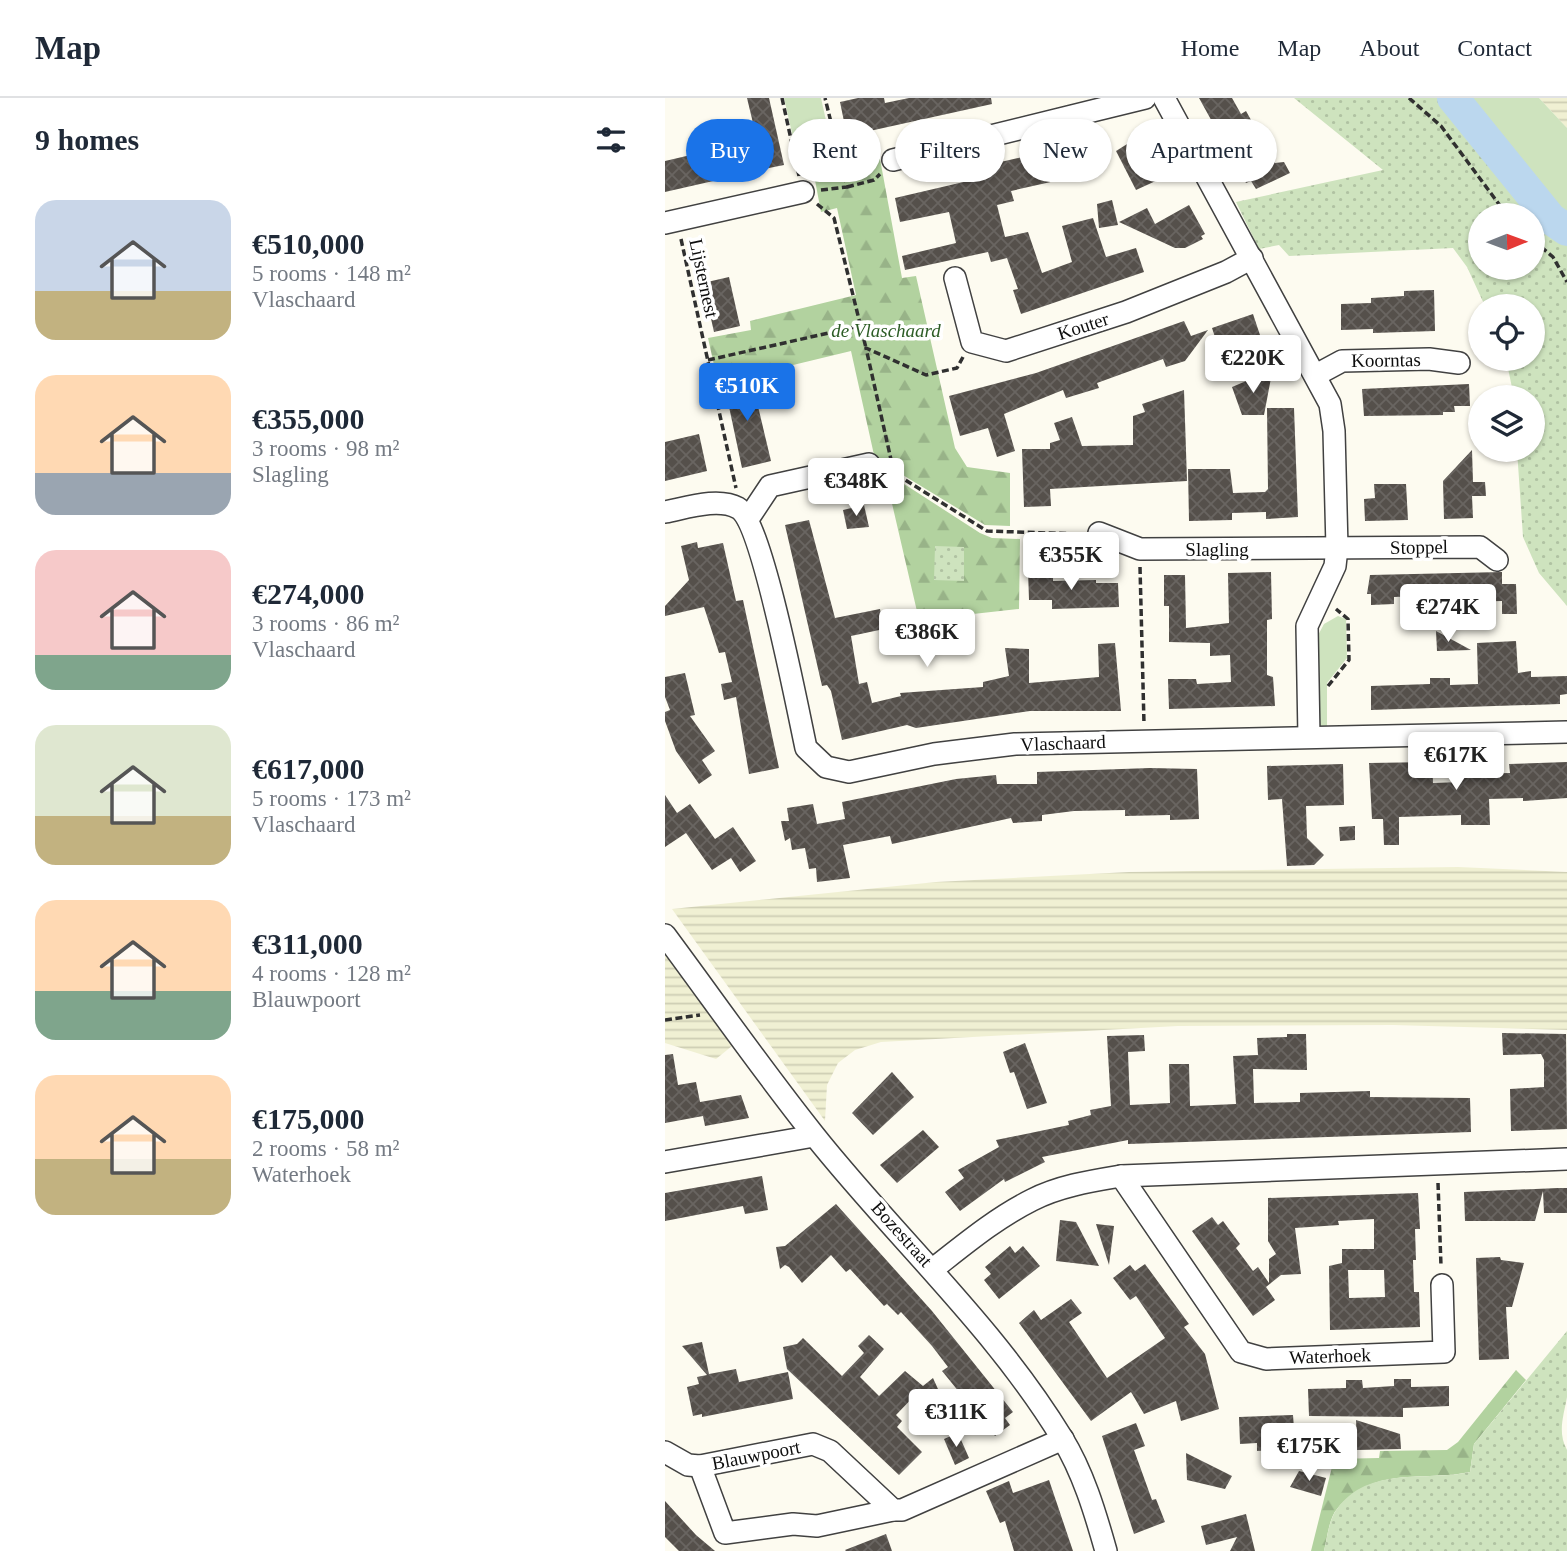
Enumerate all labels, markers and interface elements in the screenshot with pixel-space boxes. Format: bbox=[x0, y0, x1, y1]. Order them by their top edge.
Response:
text: Map bbox=[35, 30, 101, 66]
text: Home bbox=[1181, 35, 1239, 61]
text: Map bbox=[1277, 35, 1321, 61]
text: About bbox=[1359, 35, 1419, 61]
text: Contact bbox=[1457, 35, 1532, 61]
chip: Buy bbox=[686, 119, 774, 182]
chip: Rent bbox=[788, 119, 881, 182]
chip: Filters bbox=[895, 119, 1005, 182]
chip: New bbox=[1019, 119, 1112, 182]
chip: Apartment bbox=[1126, 119, 1277, 182]
icon: filters bbox=[592, 121, 630, 159]
text: 9 homes bbox=[35, 123, 139, 156]
north arrow bbox=[1468, 203, 1545, 280]
map controls bbox=[1468, 203, 1545, 462]
text: €510,000 bbox=[252, 227, 365, 260]
icon: home bbox=[91, 228, 175, 312]
street label: Lijsternest bbox=[685, 237, 723, 320]
text: 5 rooms · 148 m² bbox=[252, 261, 411, 286]
text: Vlaschaard bbox=[252, 287, 355, 312]
button: locate bbox=[1468, 294, 1545, 371]
street label: Kouter bbox=[1055, 308, 1112, 344]
park label: de Vlaschaard bbox=[831, 320, 941, 341]
pin: €220K bbox=[1204, 336, 1302, 395]
text: €220K bbox=[1221, 345, 1285, 370]
street label: Koorntas bbox=[1351, 349, 1421, 371]
pin: €510K bbox=[698, 364, 796, 423]
text: €510K bbox=[715, 373, 779, 398]
button: layers bbox=[1468, 385, 1545, 462]
text: €355,000 bbox=[252, 402, 365, 435]
icon: home bbox=[91, 403, 175, 487]
text: 3 rooms · 98 m² bbox=[252, 436, 399, 461]
pin: €348K bbox=[807, 458, 905, 518]
text: Slagling bbox=[252, 462, 329, 487]
text: €348K bbox=[824, 468, 888, 493]
pin: €355K bbox=[1022, 532, 1120, 592]
street label: Stoppel bbox=[1390, 536, 1448, 558]
street label: Slagling bbox=[1185, 539, 1249, 560]
text: €355K bbox=[1039, 542, 1103, 567]
text: €274,000 bbox=[252, 577, 365, 610]
icon: home bbox=[91, 578, 175, 662]
pin: €274K bbox=[1399, 584, 1497, 644]
text: €274K bbox=[1416, 594, 1480, 619]
pin: €386K bbox=[878, 610, 976, 669]
text: 3 rooms · 86 m² bbox=[252, 611, 399, 636]
text: €386K bbox=[895, 619, 959, 644]
text: Vlaschaard bbox=[252, 637, 355, 662]
street label: Vlaschaard bbox=[1020, 731, 1107, 755]
pin: €617K bbox=[1407, 732, 1505, 792]
text: €617K bbox=[1424, 742, 1488, 767]
text: €617,000 bbox=[252, 752, 365, 785]
icon: home bbox=[91, 753, 175, 837]
text: 5 rooms · 173 m² bbox=[252, 786, 411, 811]
text: Vlaschaard bbox=[252, 812, 355, 837]
text: €311,000 bbox=[252, 927, 363, 960]
icon: home bbox=[91, 928, 175, 1012]
text: 4 rooms · 128 m² bbox=[252, 961, 411, 986]
text: Blauwpoort bbox=[252, 987, 361, 1012]
text: €175,000 bbox=[252, 1102, 365, 1135]
icon: home bbox=[91, 1103, 175, 1187]
text: 2 rooms · 58 m² bbox=[252, 1136, 399, 1161]
text: Waterhoek bbox=[252, 1162, 351, 1187]
street label: Bozestraat bbox=[867, 1197, 937, 1271]
street label: Waterhoek bbox=[1289, 1344, 1372, 1368]
pin: €311K bbox=[907, 1390, 1005, 1449]
text: €311K bbox=[925, 1399, 987, 1424]
pin: €175K bbox=[1260, 1424, 1358, 1483]
text: €175K bbox=[1277, 1433, 1341, 1458]
street label: Blauwpoort bbox=[710, 1436, 803, 1474]

